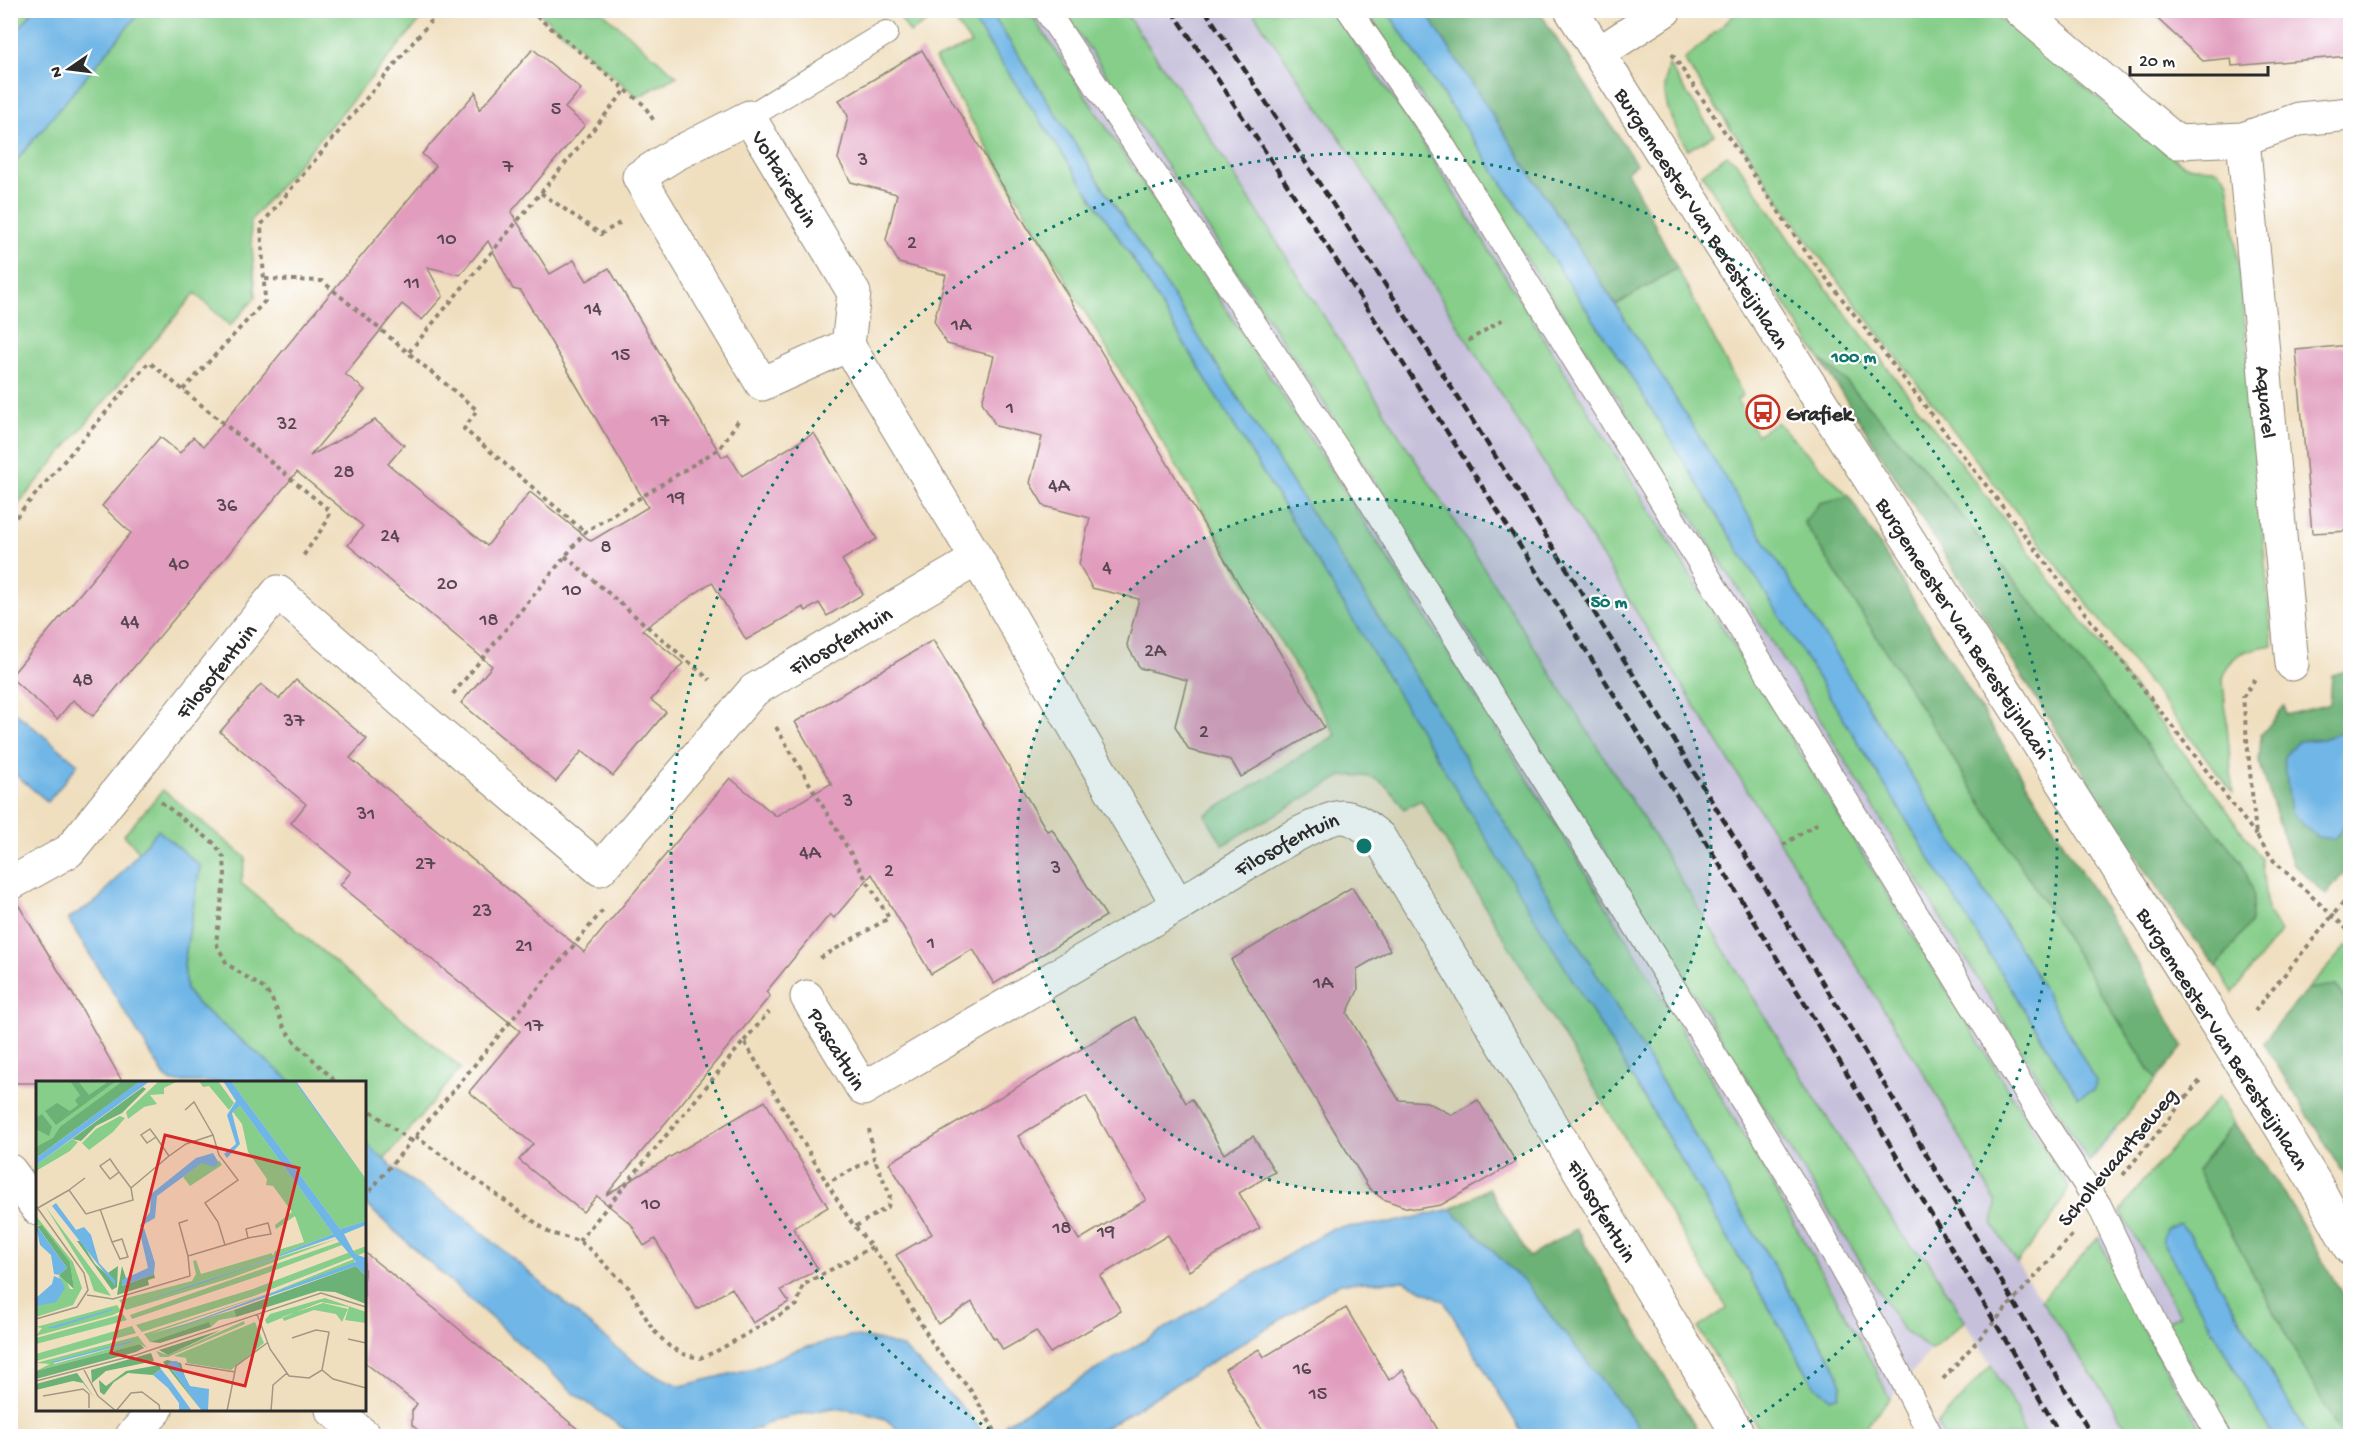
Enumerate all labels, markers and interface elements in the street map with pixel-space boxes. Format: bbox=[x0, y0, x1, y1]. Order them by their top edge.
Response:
north arrow bbox=[39, 39, 99, 99]
scale bar bbox=[2130, 39, 2268, 77]
text: 20 m bbox=[2139, 52, 2175, 73]
text: N bbox=[47, 64, 68, 79]
street label: Burgemeester Van Beresteijnlaan bbox=[1606, 83, 1793, 356]
house number: 5 bbox=[551, 99, 561, 122]
street label: Voltairetuin bbox=[743, 126, 822, 234]
house number: 3 bbox=[857, 150, 868, 173]
house number: 7 bbox=[502, 157, 514, 180]
house number: 10 bbox=[436, 229, 457, 252]
house number: 2 bbox=[907, 233, 917, 256]
house number: 11 bbox=[403, 273, 420, 296]
house number: 14 bbox=[583, 299, 602, 322]
house number: 1A bbox=[950, 315, 972, 338]
house number: 15 bbox=[611, 345, 630, 368]
text: 100 m bbox=[1831, 348, 1877, 369]
street label: Aquarel bbox=[2247, 365, 2280, 440]
bus stop icon: Grafiek bbox=[1745, 394, 1781, 430]
house number: 1 bbox=[1005, 398, 1014, 421]
place label: Grafiek bbox=[1786, 403, 1855, 429]
house number: 17 bbox=[650, 411, 670, 434]
house number: 32 bbox=[276, 414, 297, 437]
house number: 28 bbox=[334, 462, 354, 485]
house number: 4A bbox=[1048, 476, 1071, 499]
house number: 19 bbox=[666, 488, 685, 511]
street label: Burgemeester Van Beresteijnlaan bbox=[1868, 493, 2054, 765]
house number: 36 bbox=[216, 496, 238, 519]
house number: 24 bbox=[380, 526, 400, 549]
house number: 8 bbox=[601, 537, 612, 560]
house number: 40 bbox=[169, 554, 189, 577]
house number: 4 bbox=[1102, 558, 1112, 581]
house number: 20 bbox=[436, 574, 458, 597]
house number: 10 bbox=[561, 580, 582, 603]
text: 50 m bbox=[1591, 593, 1628, 614]
street label: Filosofentuin bbox=[785, 602, 899, 684]
house number: 18 bbox=[478, 610, 499, 633]
house number: 44 bbox=[121, 612, 140, 635]
street label: Filosofentuin bbox=[171, 619, 265, 726]
house number: 2A bbox=[1144, 641, 1167, 664]
house number: 48 bbox=[73, 670, 93, 693]
house number: 37 bbox=[283, 711, 305, 734]
house number: 2 bbox=[1199, 722, 1209, 745]
house number: 3 bbox=[842, 791, 853, 814]
house number: 31 bbox=[356, 804, 375, 827]
street label: Filosofentuin bbox=[1230, 808, 1343, 885]
centre of rings bbox=[1354, 836, 1374, 856]
house number: 4A bbox=[799, 843, 822, 866]
house number: 27 bbox=[415, 854, 436, 877]
house number: 3 bbox=[1050, 858, 1061, 881]
house number: 2 bbox=[884, 861, 894, 884]
house number: 23 bbox=[472, 901, 492, 924]
street label: Burgemeester Van Beresteijnlaan bbox=[2128, 903, 2313, 1177]
house number: 1 bbox=[926, 933, 935, 956]
house number: 21 bbox=[515, 936, 533, 959]
house number: 1A bbox=[1312, 973, 1334, 996]
street label: Pascaltuin bbox=[799, 1004, 870, 1097]
house number: 17 bbox=[524, 1016, 544, 1039]
inset map bbox=[36, 1081, 366, 1411]
street label: Schollevaartseweg bbox=[2053, 1084, 2185, 1233]
street label: Filosofentuin bbox=[1559, 1155, 1641, 1269]
house number: 10 bbox=[640, 1194, 661, 1217]
house number: 18 bbox=[1051, 1218, 1072, 1241]
house number: 19 bbox=[1096, 1222, 1115, 1245]
house number: 16 bbox=[1292, 1359, 1312, 1382]
house number: 15 bbox=[1308, 1384, 1327, 1407]

